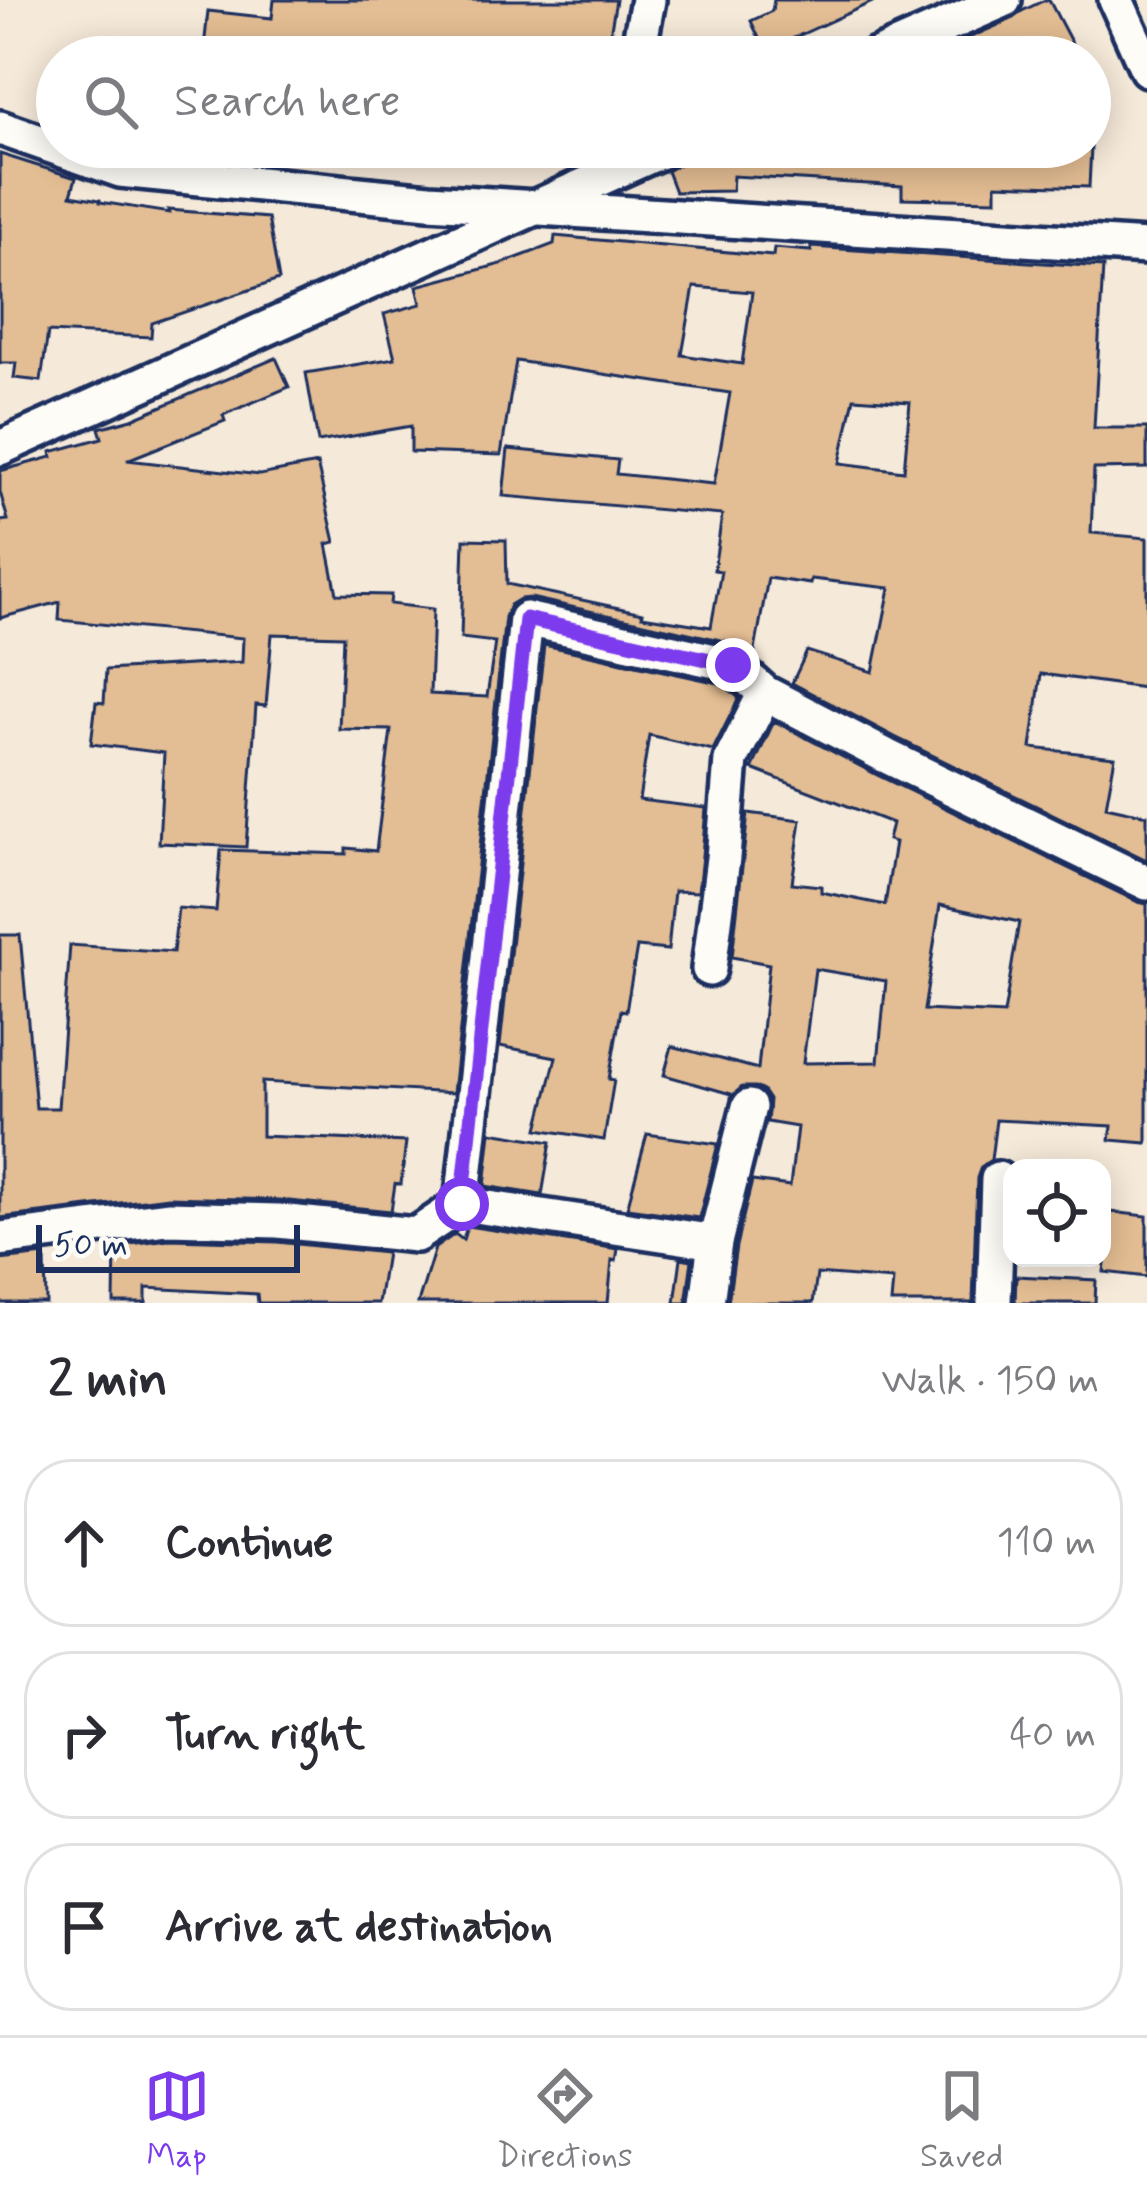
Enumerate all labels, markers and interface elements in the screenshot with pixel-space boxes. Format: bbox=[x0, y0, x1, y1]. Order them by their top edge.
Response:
search box bbox=[36, 36, 1111, 168]
icon: search bbox=[78, 69, 144, 135]
text: Search here bbox=[174, 73, 401, 132]
route end bbox=[706, 638, 760, 692]
map controls bbox=[1003, 1159, 1111, 1267]
button: locate bbox=[1003, 1159, 1111, 1267]
route start bbox=[435, 1177, 489, 1231]
scale bar bbox=[36, 1219, 300, 1272]
text: 50 m bbox=[54, 1224, 128, 1268]
text: 2 min bbox=[48, 1348, 168, 1414]
text: Walk · 150 m bbox=[881, 1356, 1099, 1407]
icon: ahead bbox=[51, 1510, 117, 1576]
text: Continue bbox=[165, 1514, 333, 1573]
text: 110 m bbox=[997, 1518, 1096, 1569]
icon: right bbox=[51, 1702, 117, 1768]
text: Turn right bbox=[165, 1706, 365, 1765]
text: 40 m bbox=[1009, 1710, 1096, 1761]
icon: arrive bbox=[51, 1894, 117, 1960]
text: Arrive at destination bbox=[165, 1898, 553, 1957]
tab: Map bbox=[144, 2063, 210, 2179]
tab: Directions bbox=[497, 2063, 633, 2179]
tab: Saved bbox=[920, 2063, 1003, 2179]

